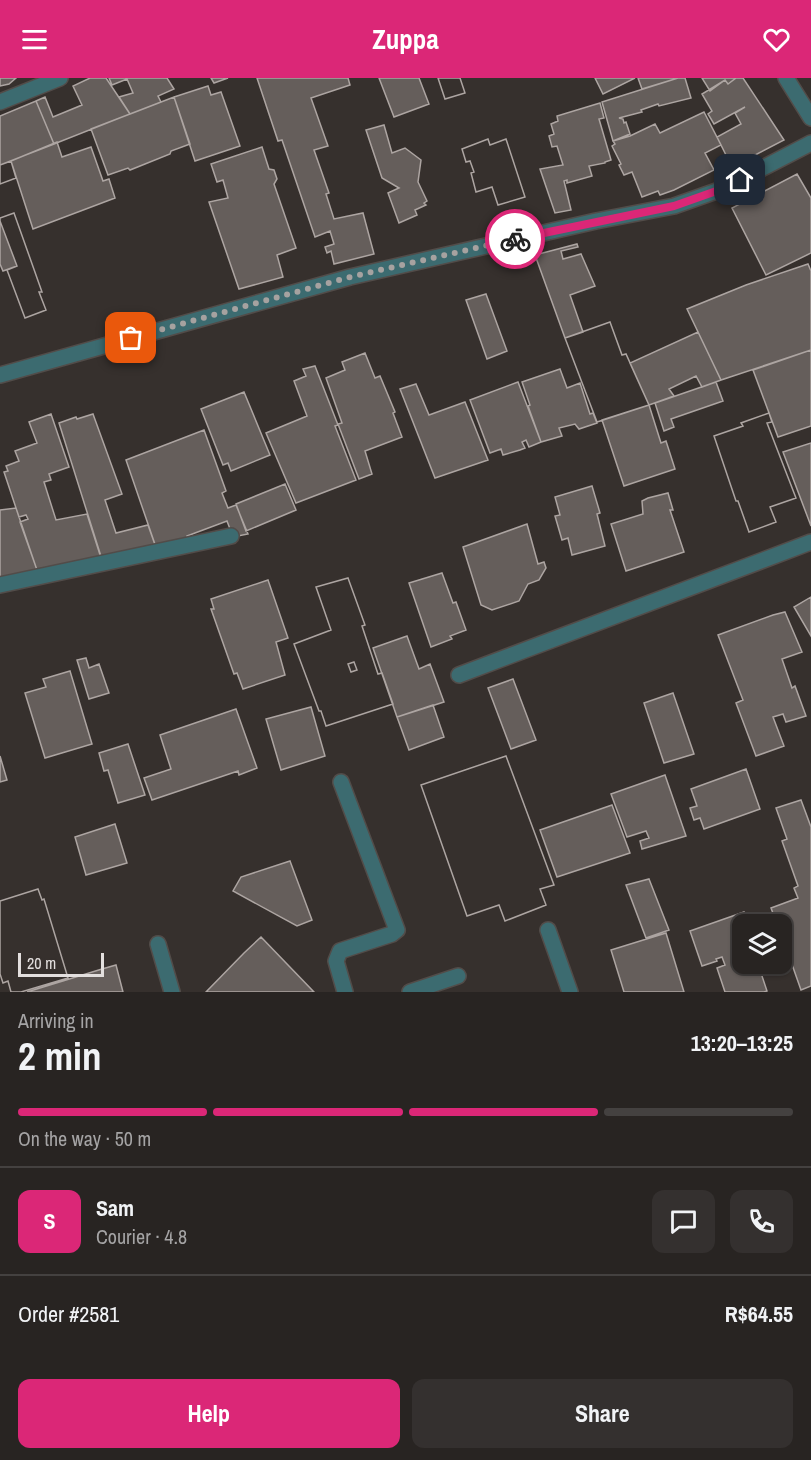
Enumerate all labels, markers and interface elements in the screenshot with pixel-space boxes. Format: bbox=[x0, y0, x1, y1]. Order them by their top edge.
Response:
text: Zuppa bbox=[372, 21, 439, 57]
icon: menu bbox=[18, 23, 51, 56]
icon: heart bbox=[760, 23, 793, 56]
pin bbox=[714, 154, 765, 205]
icon: home bbox=[723, 163, 756, 196]
courier bbox=[485, 209, 545, 269]
icon: bike bbox=[499, 223, 532, 256]
pin bbox=[105, 312, 156, 363]
icon: bag bbox=[114, 321, 147, 354]
map controls bbox=[732, 914, 792, 974]
button: layers bbox=[732, 914, 792, 974]
scale bar bbox=[18, 950, 104, 978]
text: 20 m bbox=[27, 952, 56, 974]
text: Arriving in bbox=[18, 1007, 94, 1034]
text: 13:20–13:25 bbox=[691, 1028, 793, 1058]
text: 2 min bbox=[18, 1030, 102, 1082]
text: On the way · 50 m bbox=[18, 1125, 151, 1152]
button: chat bbox=[652, 1190, 715, 1253]
button: phone bbox=[730, 1190, 793, 1253]
text: Sam bbox=[96, 1193, 134, 1223]
text: S bbox=[43, 1206, 56, 1236]
text: Courier · 4.8 bbox=[96, 1223, 187, 1250]
text: Order #2581 bbox=[18, 1299, 119, 1329]
text: R$64.55 bbox=[725, 1299, 793, 1329]
button: Help bbox=[18, 1379, 400, 1448]
button: Share bbox=[412, 1379, 793, 1448]

